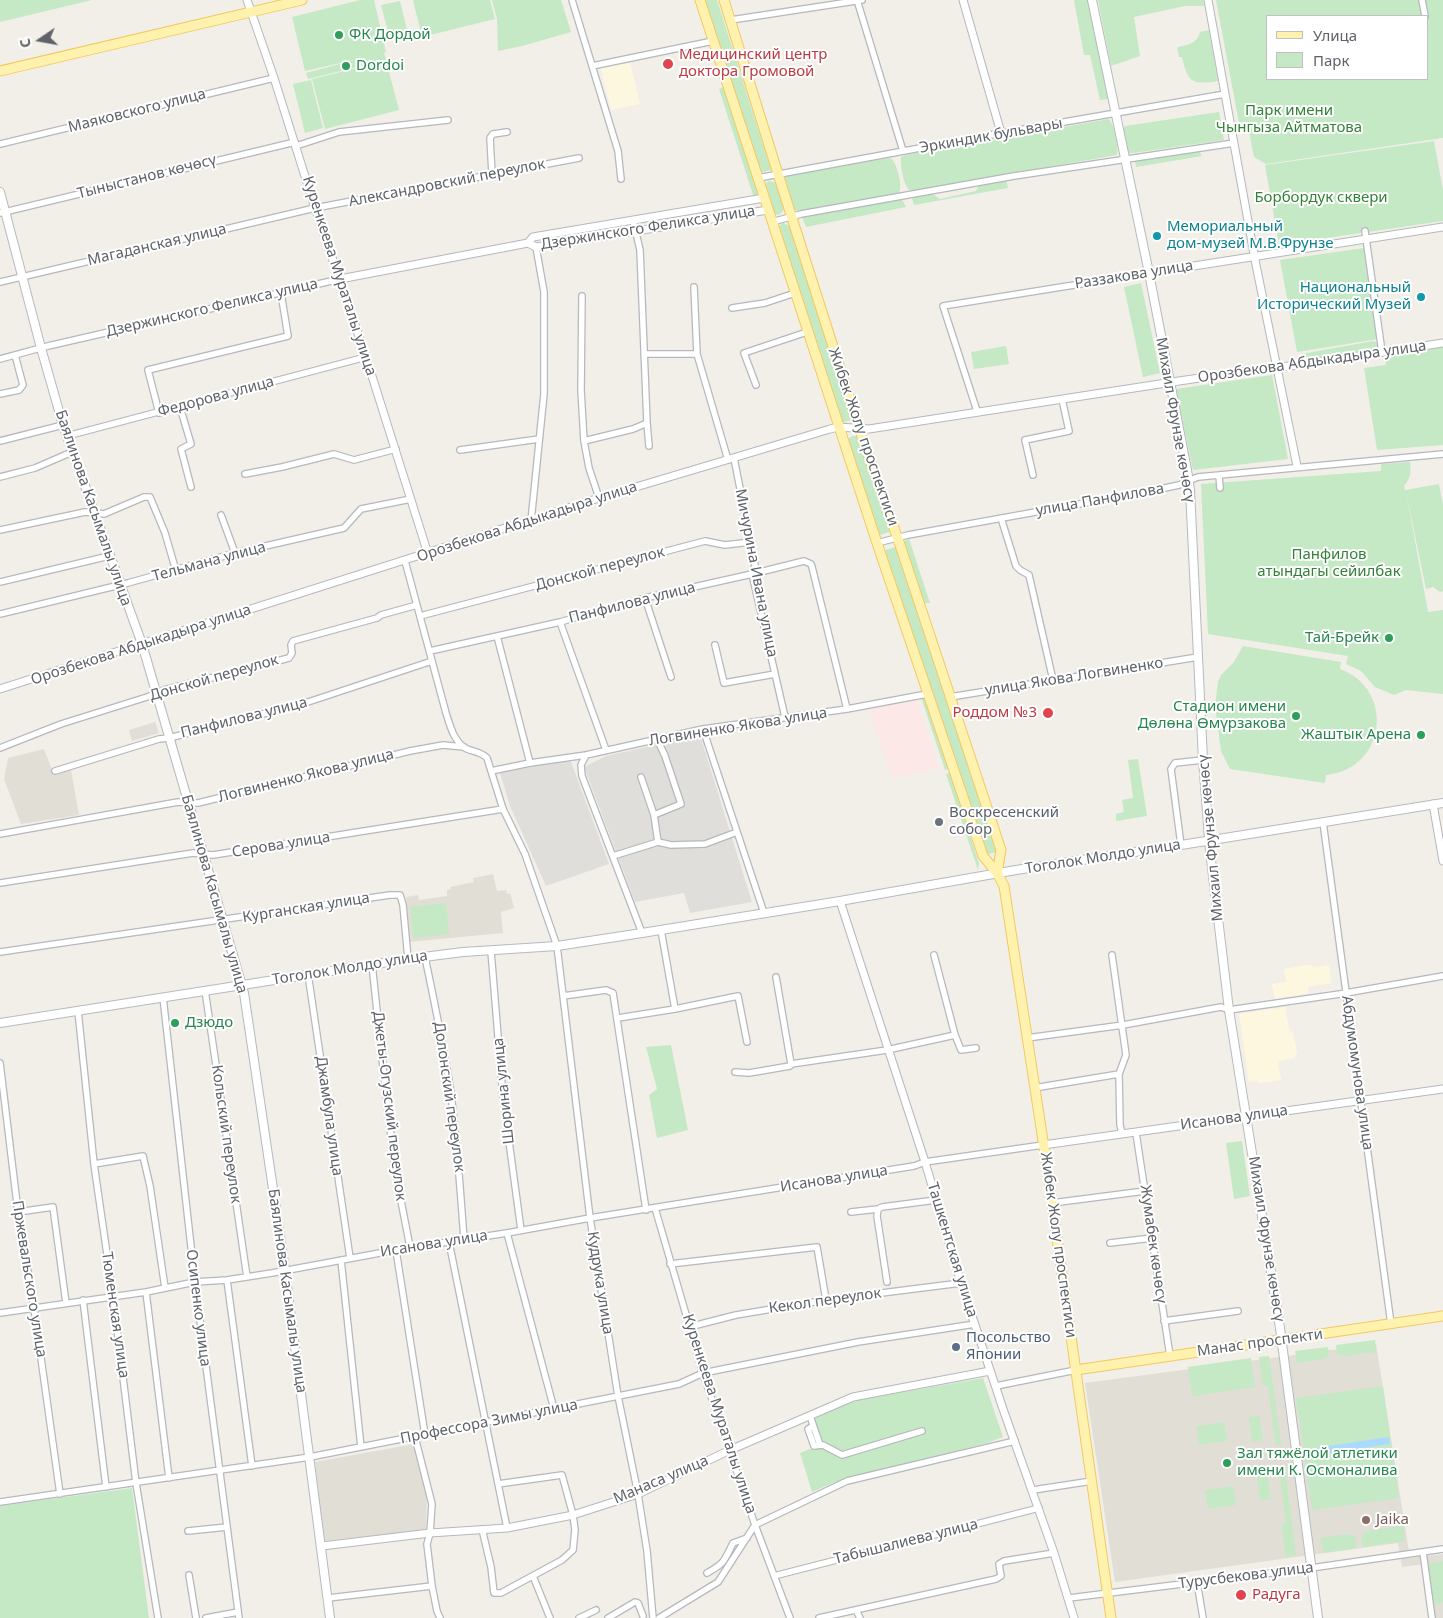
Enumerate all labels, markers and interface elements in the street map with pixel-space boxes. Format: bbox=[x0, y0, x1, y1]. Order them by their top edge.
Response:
north arrow bbox=[15, 15, 65, 65]
legend bbox=[1266, 15, 1428, 80]
text: Улица bbox=[1313, 25, 1357, 45]
place label: ФК Дордой bbox=[349, 26, 431, 44]
marker: ФК Дордой bbox=[333, 29, 345, 41]
text: С bbox=[15, 37, 35, 50]
place label: Медицинский центр доктора Громовой bbox=[679, 46, 827, 81]
text: Парк bbox=[1313, 50, 1349, 70]
place label: Dordoi bbox=[356, 57, 404, 75]
marker: Медицинский центр доктора Громовой bbox=[661, 57, 675, 71]
marker: Dordoi bbox=[340, 60, 352, 72]
street label: Маяковского улица bbox=[66, 85, 208, 137]
park label: Парк имени Чынгыза Айтматова bbox=[1216, 102, 1362, 137]
street label: Эркиндик бульвары bbox=[918, 115, 1064, 157]
street label: Тыныстанов көчөсү bbox=[76, 151, 218, 203]
street label: Александровский переулок bbox=[347, 155, 547, 211]
street label: Куренкеева Мураталы улица bbox=[298, 174, 380, 378]
park label: Борбордук сквери bbox=[1254, 189, 1388, 207]
street label: Дзержинского Феликса улица bbox=[539, 202, 757, 254]
place label: Мемориальный дом-музей М.В.Фрунзе bbox=[1167, 218, 1333, 253]
street label: Магаданская улица bbox=[86, 220, 228, 270]
marker: Мемориальный дом-музей М.В.Фрунзе bbox=[1151, 230, 1163, 242]
street label: Раззакова улица bbox=[1073, 257, 1195, 293]
street label: Дзержинского Феликса улица bbox=[104, 275, 320, 341]
place label: Национальный Исторический Музей bbox=[1257, 279, 1411, 314]
marker: Национальный Исторический Музей bbox=[1415, 291, 1427, 303]
street label: Михаил Фрунзе көчөсү bbox=[1152, 336, 1198, 504]
street label: Орозбекова Абдыкадыра улица bbox=[1197, 337, 1427, 387]
street label: Жибек Жолу проспектиси bbox=[824, 346, 902, 528]
street label: Федорова улица bbox=[156, 373, 276, 421]
street label: Баялинова Касымалы улица bbox=[51, 408, 135, 608]
street label: Орозбекова Абдыкадыра улица bbox=[415, 478, 639, 566]
street label: улица Панфилова bbox=[1034, 480, 1166, 520]
street label: Мичурина Ивана улица bbox=[731, 487, 781, 659]
street label: Тельмана улица bbox=[150, 538, 268, 586]
street label: Донской переулок bbox=[533, 543, 667, 595]
park label: Панфилов атындагы сейилбак bbox=[1257, 546, 1401, 581]
street label: Панфилова улица bbox=[567, 579, 697, 627]
street label: Орозбекова Абдыкадыра улица bbox=[29, 601, 253, 689]
place label: Тай-Брейк bbox=[1305, 629, 1379, 647]
marker: Тай-Брейк bbox=[1383, 632, 1395, 644]
street label: Донской переулок bbox=[148, 651, 280, 705]
street label: улица Якова Логвиненко bbox=[984, 654, 1164, 700]
street label: Панфилова улица bbox=[179, 694, 309, 742]
place label: Стадион имени Дөлөна Өмүрзакова bbox=[1138, 698, 1286, 733]
street label: Логвиненко Якова улица bbox=[648, 704, 828, 750]
place label: Роддом №3 bbox=[953, 704, 1037, 722]
marker: Роддом №3 bbox=[1041, 706, 1055, 720]
marker: Стадион имени Дөлөна Өмүрзакова bbox=[1290, 710, 1302, 722]
place label: Жаштык Арена bbox=[1301, 726, 1411, 744]
marker: Жаштык Арена bbox=[1415, 729, 1427, 741]
street label: Логвиненко Якова улица bbox=[216, 745, 396, 807]
street label: Михаил Фрунзе көчөсү bbox=[1195, 754, 1227, 922]
street label: Баялинова Касымалы улица bbox=[177, 793, 251, 995]
place label: Воскресенский собор bbox=[949, 804, 1059, 839]
marker: Воскресенский собор bbox=[933, 816, 945, 828]
street label: Серова улица bbox=[231, 828, 331, 862]
street label: Тоголок Молдо улица bbox=[1024, 836, 1182, 878]
street label: Курганская улица bbox=[241, 889, 371, 927]
street label: Тоголок Молдо улица bbox=[271, 947, 429, 989]
street label: Абдумомунова улица bbox=[1337, 994, 1377, 1152]
street label: Джеты-Огузский переулок bbox=[368, 1010, 410, 1202]
place label: Дзюдо bbox=[185, 1014, 233, 1032]
marker: Дзюдо bbox=[169, 1017, 181, 1029]
street label: Долонский переулок bbox=[430, 1021, 468, 1173]
street label: Шорина улица bbox=[489, 1037, 519, 1145]
street label: Джамбула улица bbox=[312, 1055, 346, 1177]
street label: Кольский переулок bbox=[207, 1064, 245, 1204]
street label: Исанова улица bbox=[1179, 1102, 1289, 1134]
street label: Жибек Жолу проспектиси bbox=[1036, 1151, 1080, 1339]
street label: Михаил Фрунзе көчөсү bbox=[1244, 1155, 1288, 1323]
street label: Исанова улица bbox=[779, 1162, 889, 1196]
street label: Ташкентская улица bbox=[923, 1180, 981, 1320]
street label: Жумабек көчөсү bbox=[1136, 1184, 1170, 1304]
street label: Баялинова Касымалы улица bbox=[264, 1188, 310, 1394]
street label: Пржевальского улица bbox=[8, 1199, 50, 1359]
street label: Исанова улица bbox=[379, 1227, 489, 1261]
street label: Кудрука улица bbox=[583, 1230, 617, 1336]
street label: Осипенко улица bbox=[182, 1248, 214, 1368]
street label: Тюменская улица bbox=[97, 1251, 133, 1379]
street label: Кекол переулок bbox=[768, 1284, 882, 1318]
street label: Куренкеева Мураталы улица bbox=[678, 1312, 760, 1516]
street label: Манас проспекти bbox=[1196, 1325, 1324, 1361]
place label: Посольство Японии bbox=[966, 1329, 1051, 1364]
marker: Посольство Японии bbox=[950, 1341, 962, 1353]
street label: Профессора Зимы улица bbox=[399, 1396, 579, 1448]
place label: Зал тяжёлой атлетики имени К. Осмоналива bbox=[1237, 1445, 1398, 1480]
street label: Манаса улица bbox=[611, 1452, 711, 1508]
marker: Зал тяжёлой атлетики имени К. Осмоналива bbox=[1221, 1457, 1233, 1469]
place label: Jaika bbox=[1376, 1511, 1409, 1529]
marker: Jaika bbox=[1360, 1514, 1372, 1526]
street label: Табышалиева улица bbox=[832, 1515, 980, 1569]
street label: Турусбекова улица bbox=[1177, 1559, 1315, 1593]
place label: Радуга bbox=[1252, 1586, 1301, 1604]
marker: Радуга bbox=[1234, 1588, 1248, 1602]

